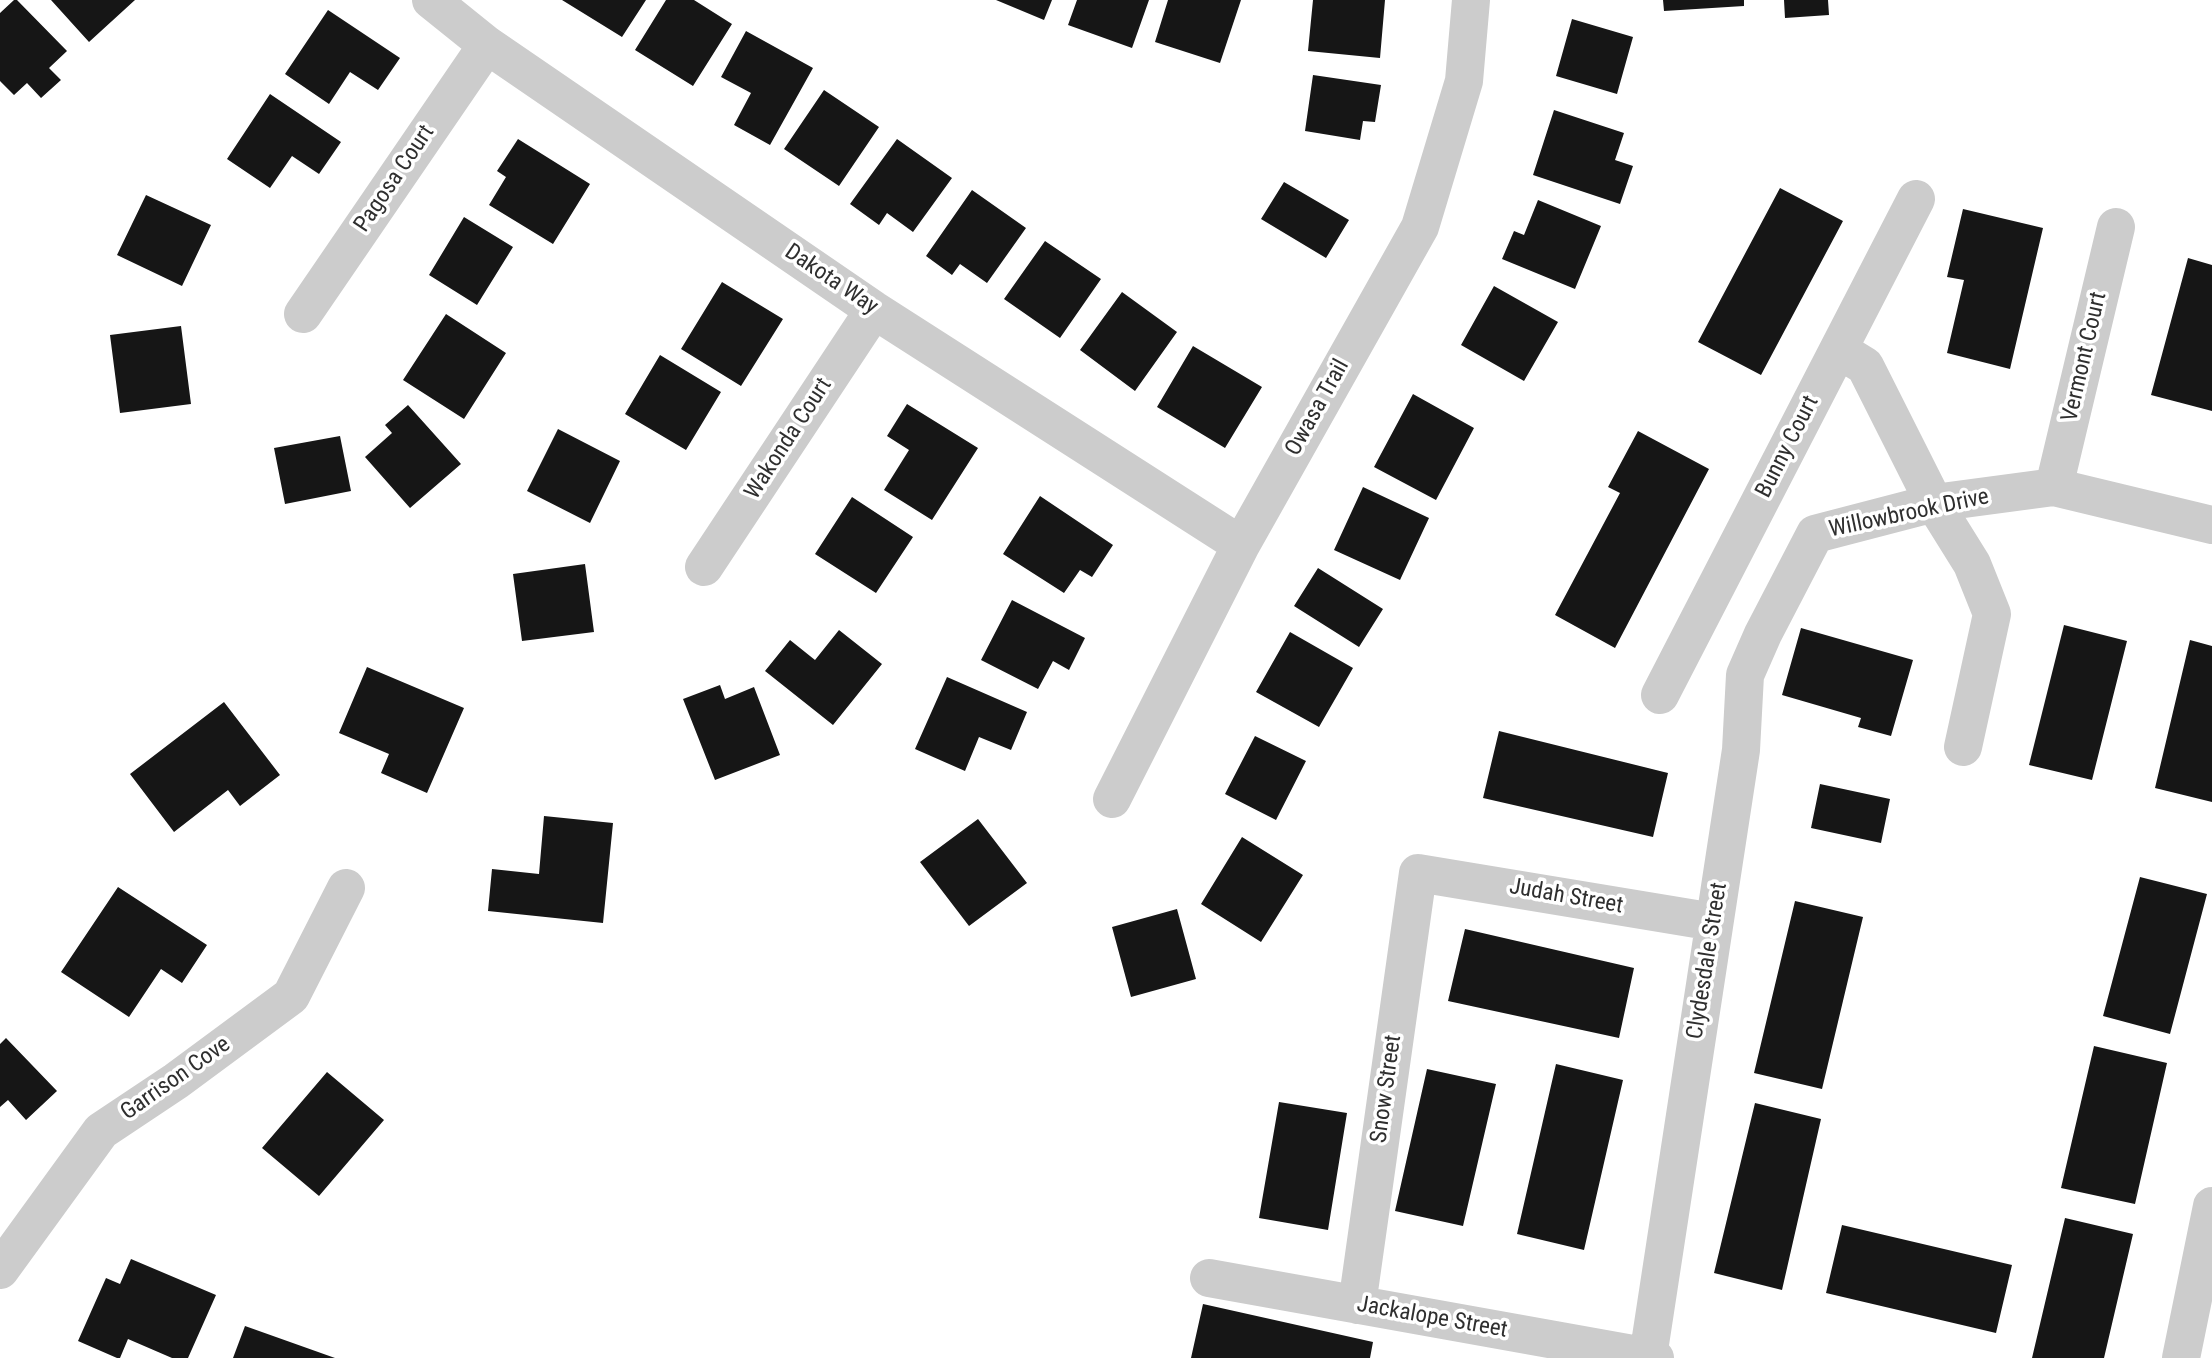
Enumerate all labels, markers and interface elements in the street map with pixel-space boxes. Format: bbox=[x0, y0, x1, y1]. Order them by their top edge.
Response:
street label: Pagosa Court bbox=[349, 120, 441, 238]
street label: Dakota Way bbox=[779, 239, 883, 321]
street label: Vermont Court bbox=[2057, 289, 2113, 425]
street label: Owasa Trail bbox=[1280, 355, 1356, 461]
street label: Wakonda Court bbox=[740, 373, 838, 505]
street label: Bunny Court bbox=[1751, 391, 1825, 503]
street label: Willowbrook Drive bbox=[1827, 484, 1991, 544]
street label: Judah Street bbox=[1507, 873, 1625, 921]
street label: Clydesdale Street bbox=[1682, 881, 1734, 1041]
street label: Garrison Cove bbox=[116, 1031, 236, 1127]
street label: Snow Street bbox=[1366, 1033, 1408, 1145]
street label: Jackalope Street bbox=[1355, 1291, 1509, 1345]

